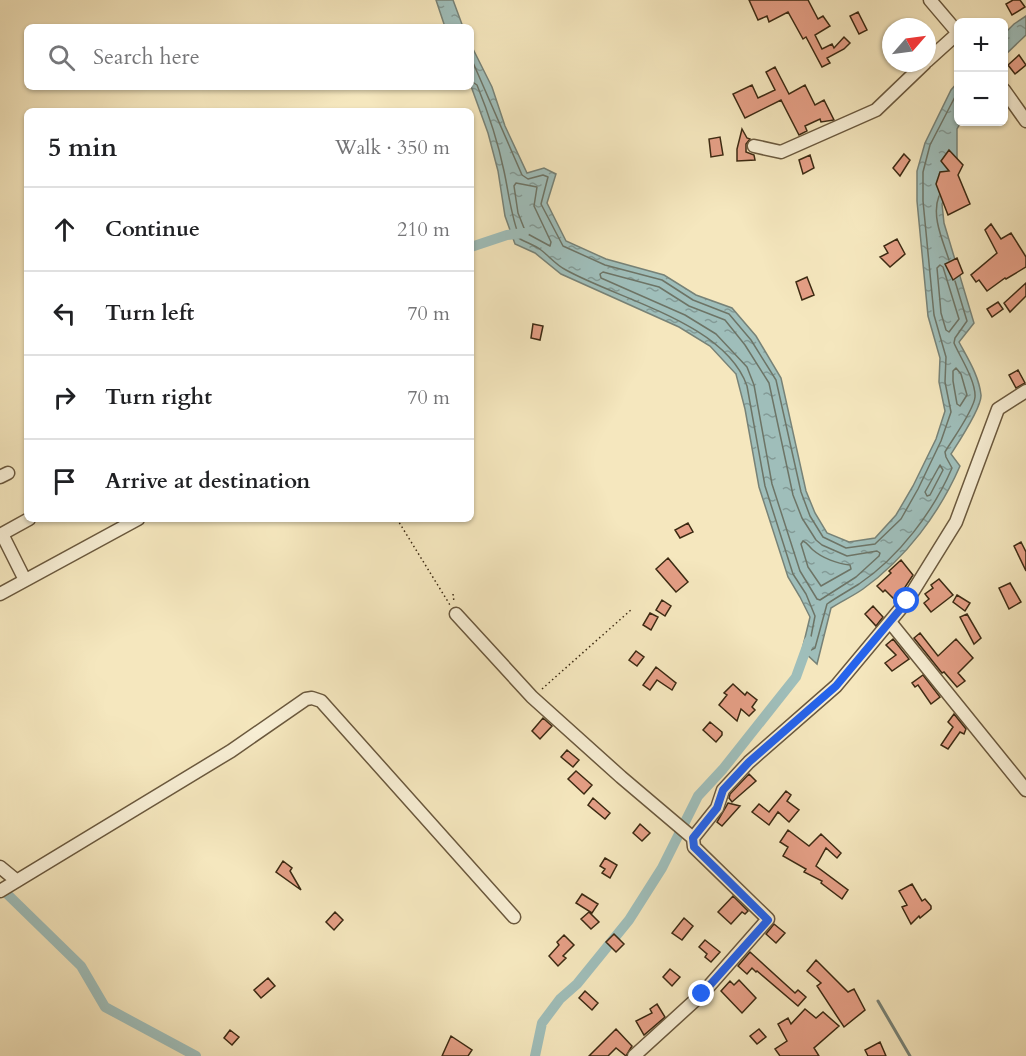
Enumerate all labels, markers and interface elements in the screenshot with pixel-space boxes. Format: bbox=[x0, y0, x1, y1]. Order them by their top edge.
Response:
north arrow bbox=[882, 18, 936, 72]
map controls bbox=[954, 18, 1008, 126]
button: + bbox=[954, 18, 1008, 72]
search box bbox=[24, 24, 474, 90]
icon: search bbox=[45, 41, 78, 74]
text: Search here bbox=[93, 42, 200, 72]
button: − bbox=[954, 72, 1008, 126]
text: 5 min bbox=[48, 130, 117, 165]
text: Walk · 350 m bbox=[335, 134, 450, 161]
icon: ahead bbox=[48, 213, 81, 246]
text: Continue bbox=[105, 214, 200, 244]
text: 210 m bbox=[397, 216, 450, 243]
icon: left bbox=[48, 297, 81, 330]
text: Turn left bbox=[105, 298, 194, 328]
text: 70 m bbox=[407, 300, 450, 327]
icon: right bbox=[48, 381, 81, 414]
text: Turn right bbox=[105, 382, 212, 412]
text: 70 m bbox=[407, 384, 450, 411]
icon: arrive bbox=[48, 465, 81, 498]
text: Arrive at destination bbox=[105, 466, 310, 496]
route start bbox=[893, 587, 919, 613]
route end bbox=[688, 980, 714, 1006]

